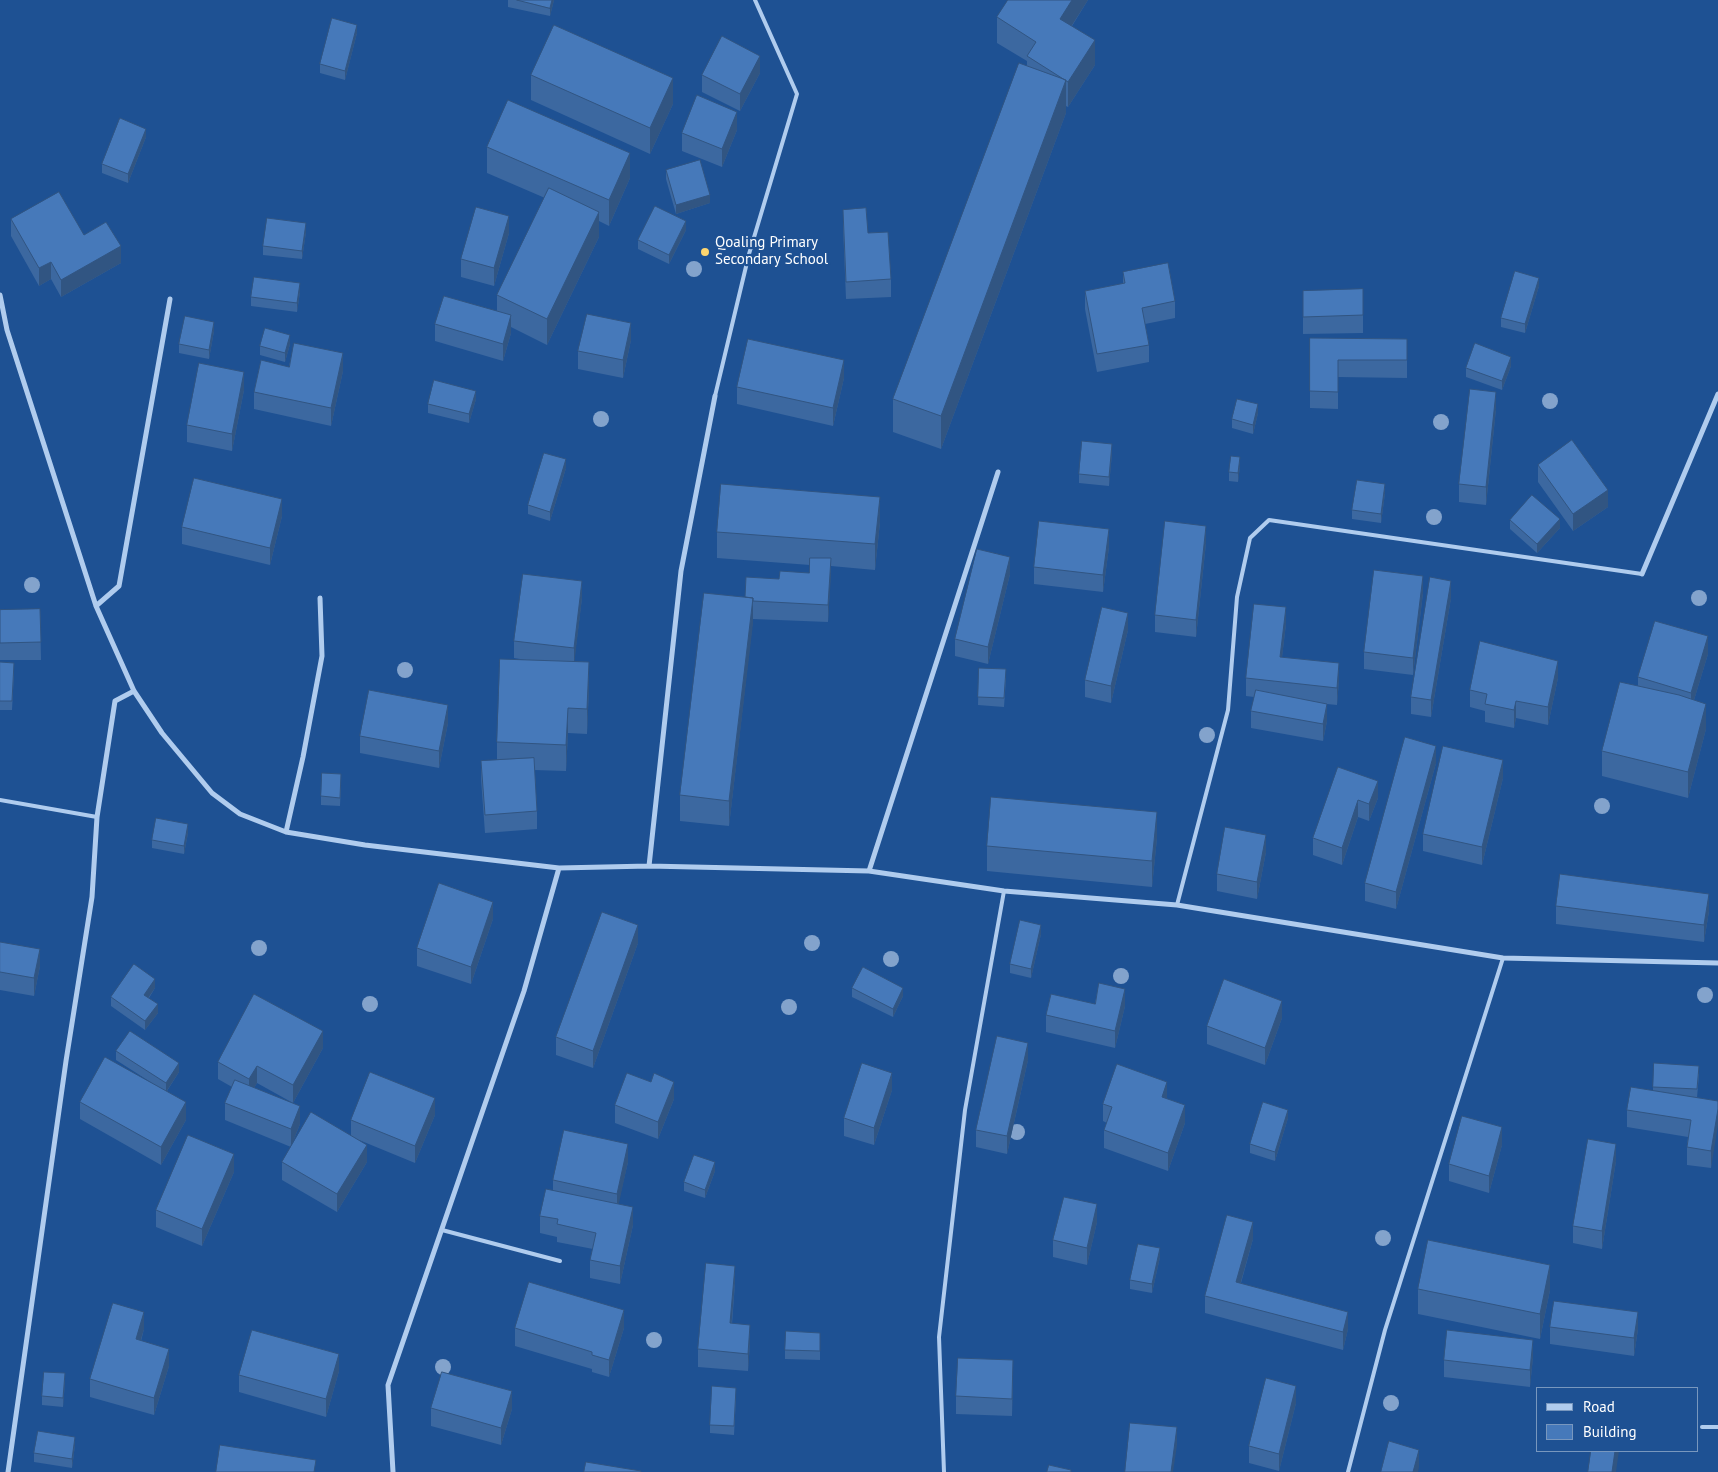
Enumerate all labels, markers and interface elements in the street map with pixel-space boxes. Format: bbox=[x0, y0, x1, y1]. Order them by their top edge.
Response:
place label: Qoaling Primary Secondary School bbox=[715, 234, 828, 269]
marker: Qoaling Primary Secondary School bbox=[699, 246, 711, 258]
legend bbox=[1536, 1387, 1698, 1452]
text: Road bbox=[1583, 1397, 1615, 1416]
text: Building bbox=[1583, 1422, 1637, 1441]

